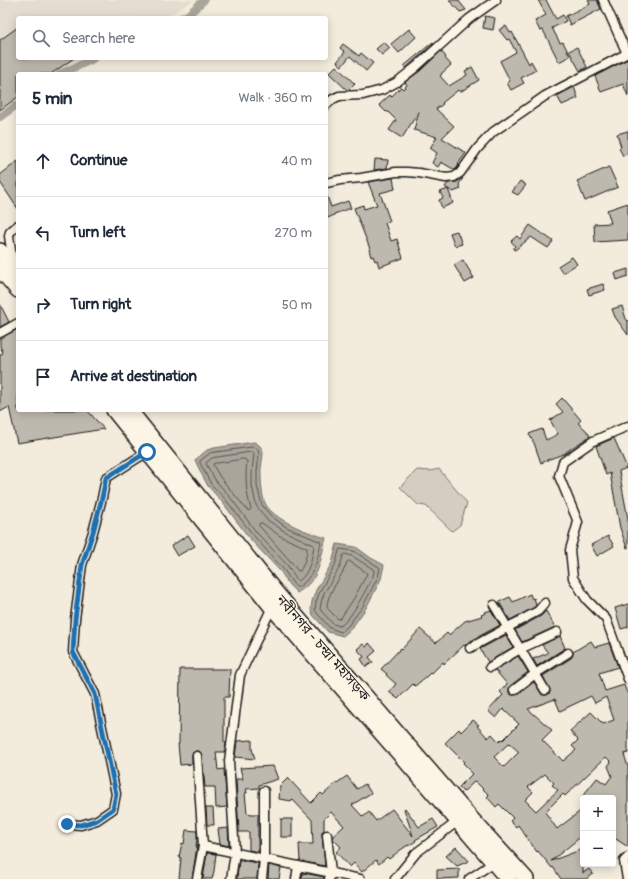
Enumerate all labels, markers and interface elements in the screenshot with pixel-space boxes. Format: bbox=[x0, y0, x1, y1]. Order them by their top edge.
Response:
search box bbox=[16, 16, 328, 60]
icon: search bbox=[30, 27, 52, 49]
text: Search here bbox=[62, 29, 135, 48]
text: 5 min bbox=[32, 88, 72, 109]
text: Walk · 360 m bbox=[238, 90, 312, 106]
icon: ahead bbox=[32, 150, 54, 172]
text: Continue bbox=[70, 151, 128, 170]
text: 40 m bbox=[281, 153, 312, 169]
icon: left bbox=[32, 222, 54, 244]
text: Turn left bbox=[70, 223, 126, 242]
text: 270 m bbox=[275, 225, 312, 241]
icon: right bbox=[32, 294, 54, 316]
text: Turn right bbox=[70, 295, 131, 314]
text: 50 m bbox=[282, 297, 312, 313]
icon: arrive bbox=[32, 366, 54, 388]
text: Arrive at destination bbox=[70, 367, 197, 386]
route start bbox=[138, 443, 156, 461]
street label: নবীনগর - চন্দ্রা মহাসড়ক bbox=[272, 591, 374, 705]
map controls bbox=[580, 795, 616, 867]
button: + bbox=[580, 795, 616, 831]
route end bbox=[58, 815, 76, 833]
button: − bbox=[580, 831, 616, 867]

